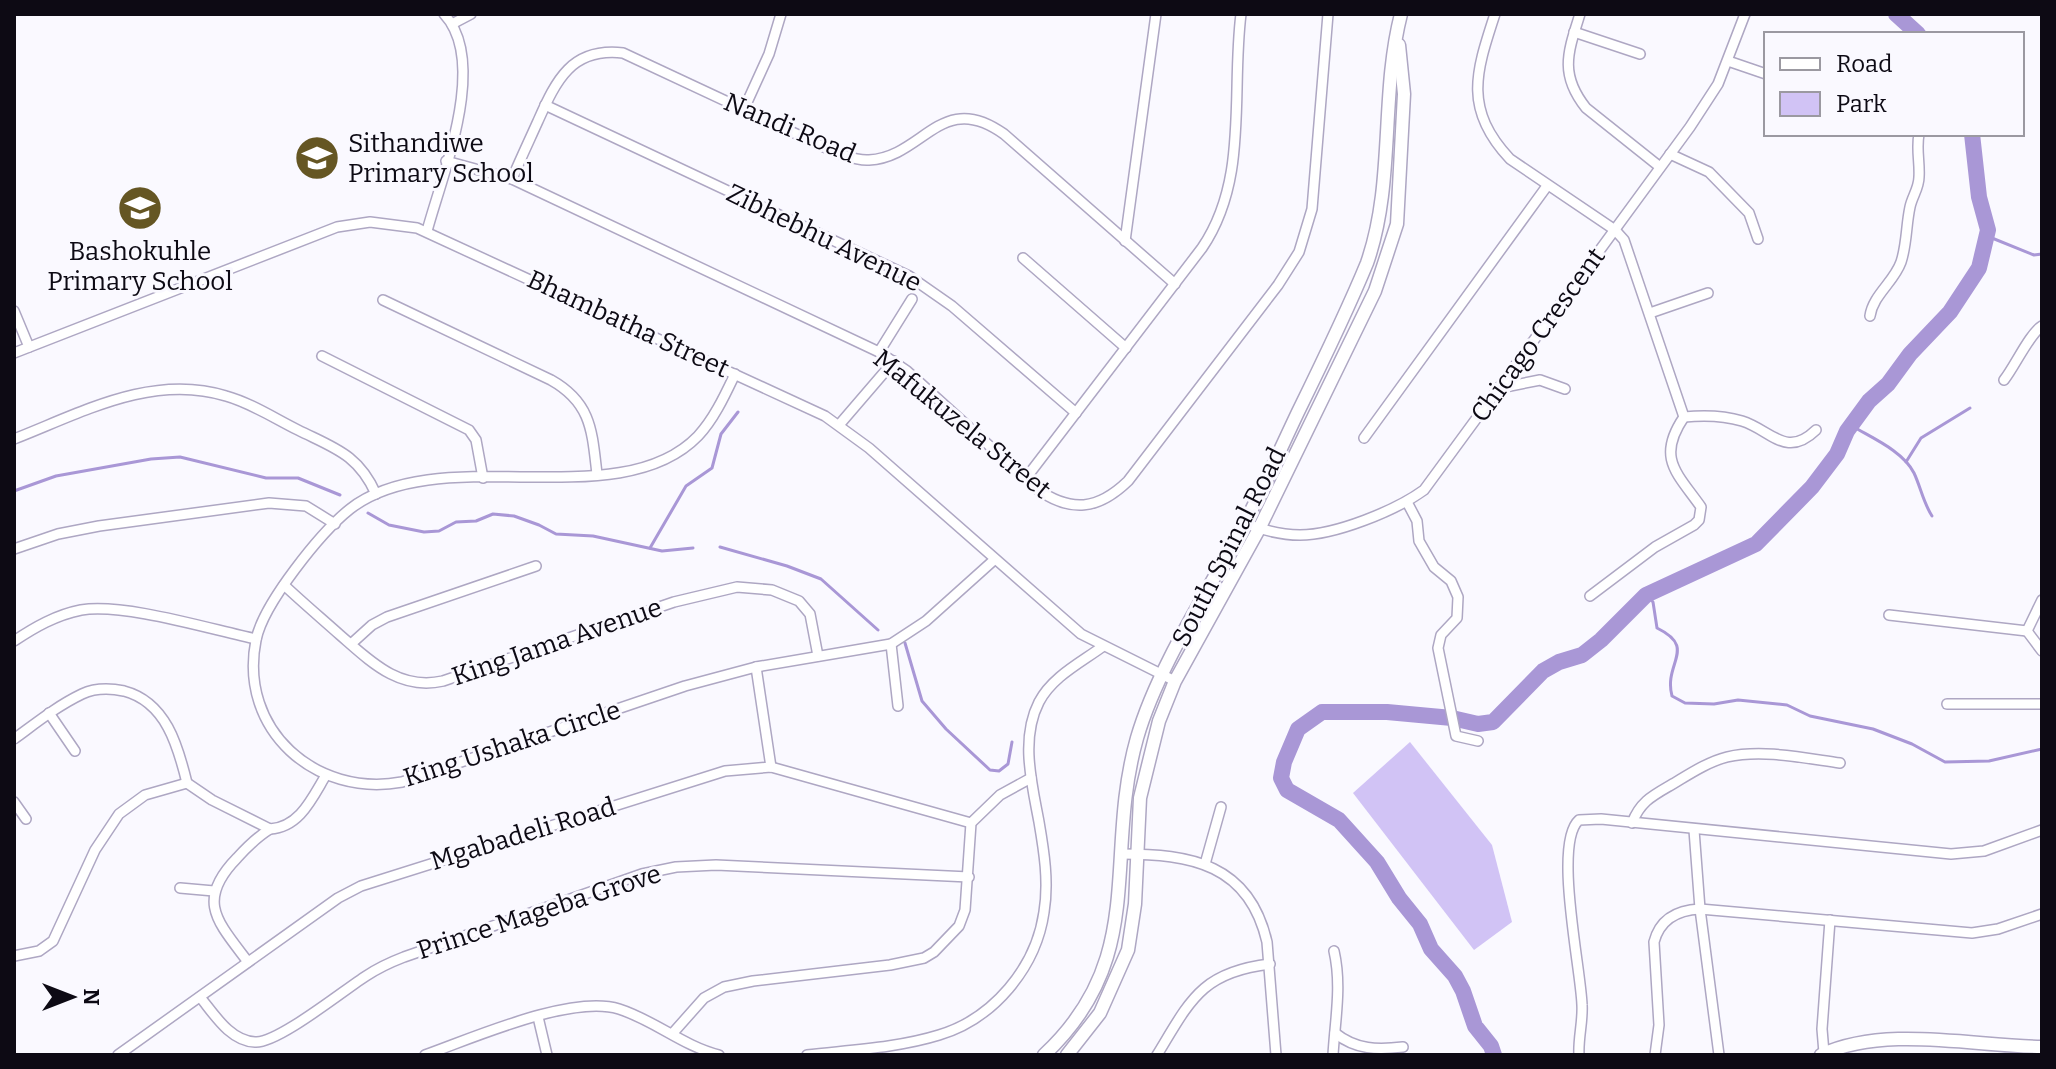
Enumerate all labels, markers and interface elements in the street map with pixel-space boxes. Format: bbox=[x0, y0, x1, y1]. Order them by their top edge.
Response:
legend bbox=[1764, 32, 2024, 136]
text: Road bbox=[1836, 50, 1892, 78]
street label: Nandi Road bbox=[719, 86, 861, 170]
text: Park bbox=[1836, 90, 1887, 118]
place label: Sithandiwe Primary School bbox=[348, 128, 534, 189]
school or university icon: Sithandiwe Primary School bbox=[293, 134, 341, 182]
street label: Zibhebhu Avenue bbox=[722, 177, 926, 299]
school or university icon: Bashokuhle Primary School bbox=[116, 184, 164, 232]
place label: Bashokuhle Primary School bbox=[47, 236, 233, 297]
street label: Chicago Crescent bbox=[1464, 241, 1612, 428]
street label: Bhambatha Street bbox=[522, 264, 734, 385]
street label: Mafukuzela Street bbox=[867, 343, 1057, 505]
street label: South Spinal Road bbox=[1165, 442, 1293, 652]
street label: King Jama Avenue bbox=[448, 592, 666, 692]
street label: King Ushaka Circle bbox=[400, 694, 624, 794]
street label: Mgabadeli Road bbox=[427, 791, 619, 877]
street label: Prince Mageba Grove bbox=[413, 858, 665, 966]
north arrow bbox=[32, 957, 112, 1037]
text: N bbox=[78, 989, 105, 1006]

